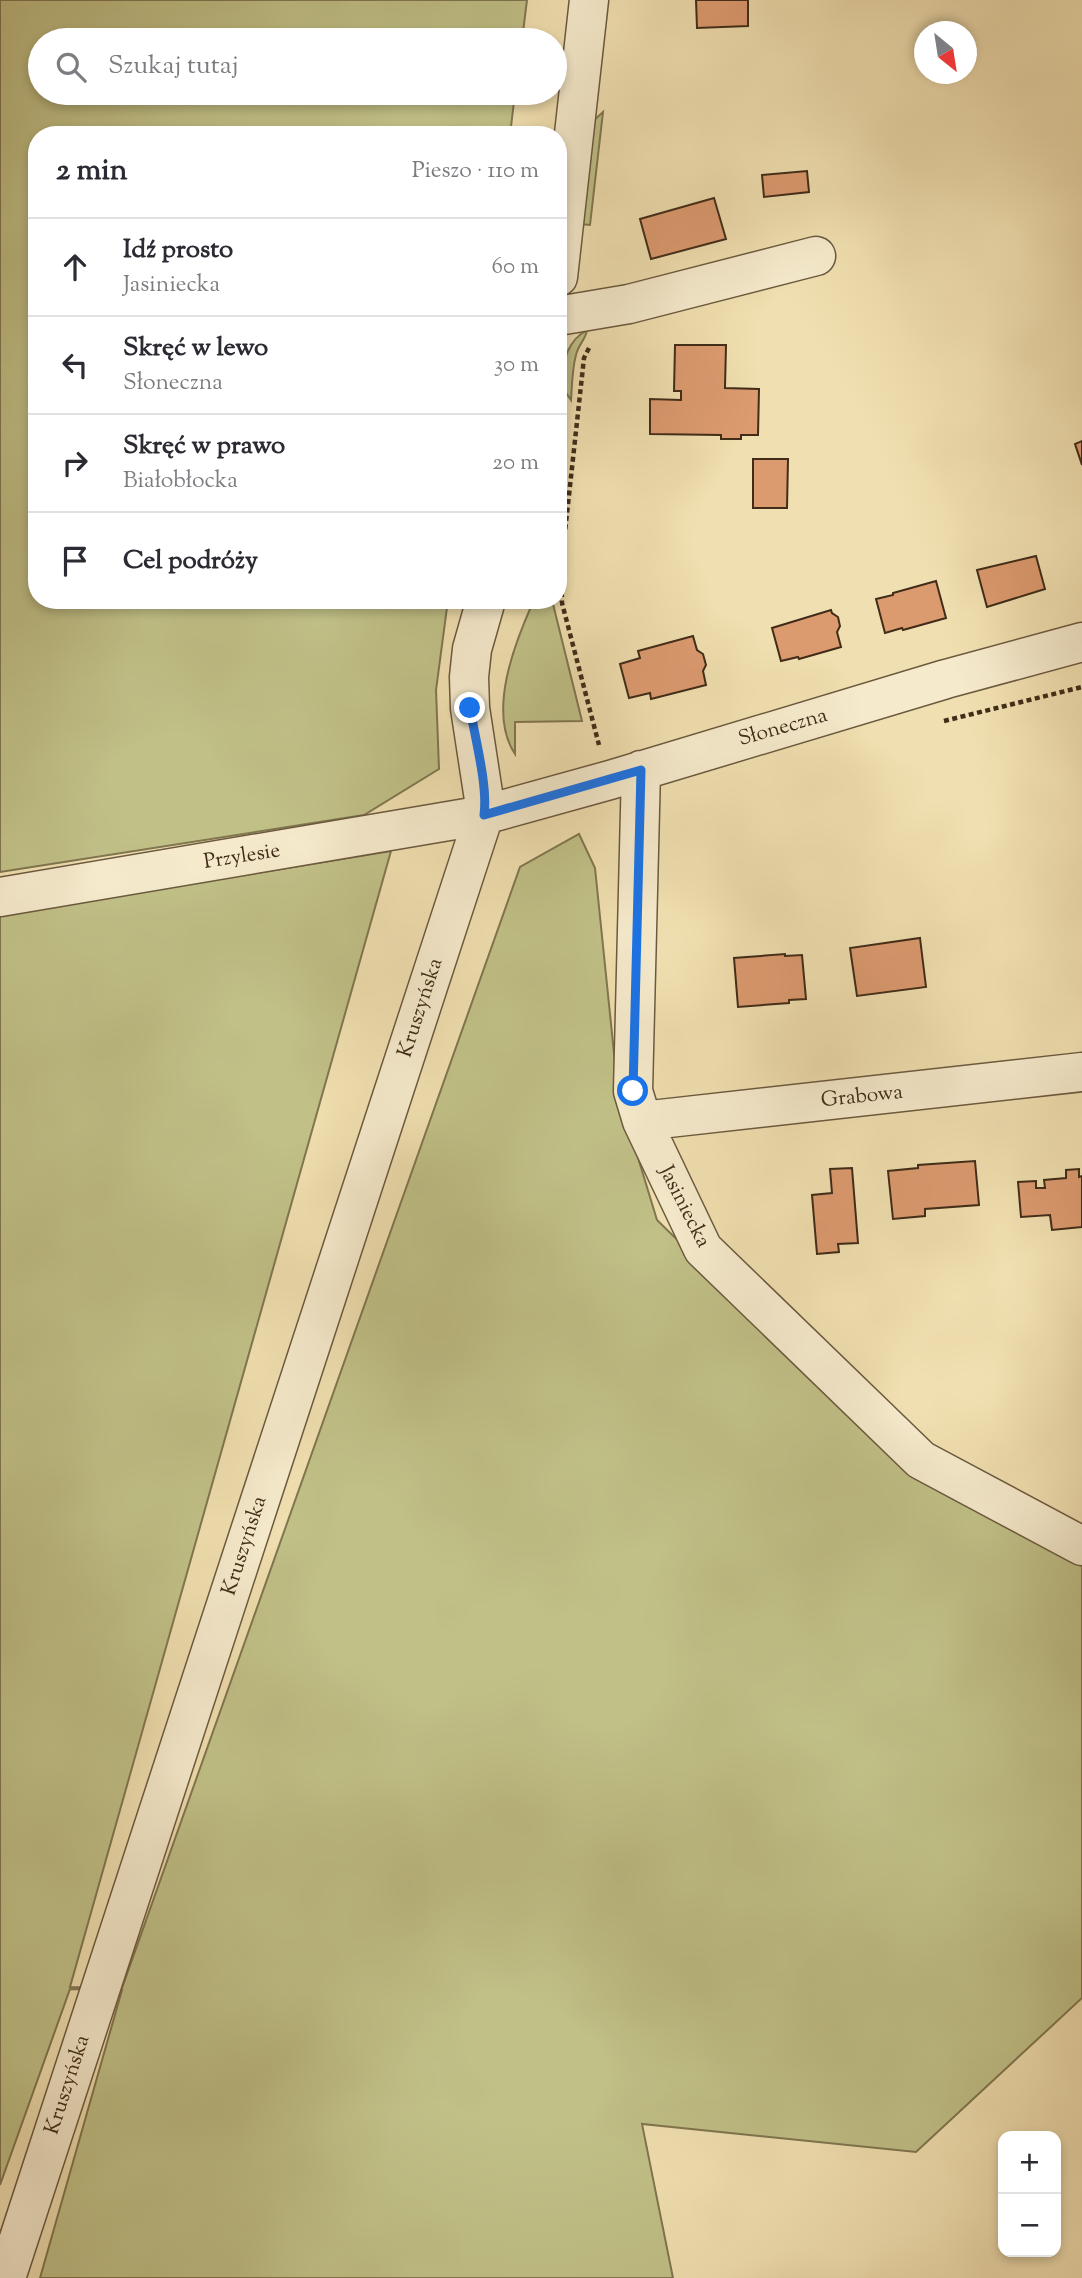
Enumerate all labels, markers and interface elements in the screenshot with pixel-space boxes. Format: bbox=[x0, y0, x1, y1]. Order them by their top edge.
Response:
north arrow bbox=[914, 21, 977, 84]
search box bbox=[28, 28, 567, 105]
icon: search bbox=[52, 48, 90, 86]
text: Szukaj tutaj bbox=[108, 48, 239, 85]
text: 2 min bbox=[56, 150, 128, 193]
text: Pieszo · 110 m bbox=[412, 155, 539, 188]
text: Idź prosto bbox=[123, 232, 233, 269]
icon: ahead bbox=[56, 248, 94, 286]
text: 60 m bbox=[491, 251, 539, 284]
text: Jasiniecka bbox=[123, 269, 220, 302]
text: Skręć w lewo bbox=[123, 330, 268, 367]
icon: left bbox=[56, 346, 94, 384]
text: 30 m bbox=[494, 349, 539, 382]
text: Słoneczna bbox=[123, 367, 223, 400]
text: Skręć w prawo bbox=[123, 428, 285, 465]
icon: right bbox=[56, 444, 94, 482]
text: 20 m bbox=[492, 447, 539, 480]
text: Białobłocka bbox=[123, 465, 238, 498]
icon: arrive bbox=[56, 542, 94, 580]
text: Cel podróży bbox=[123, 543, 258, 580]
route end bbox=[454, 692, 485, 723]
street label: Słoneczna bbox=[735, 701, 831, 755]
street label: Przylesie bbox=[202, 836, 282, 878]
street label: Kruszyńska bbox=[391, 954, 451, 1062]
route start bbox=[617, 1075, 648, 1106]
street label: Grabowa bbox=[820, 1078, 905, 1116]
street label: Jasiniecka bbox=[650, 1160, 718, 1254]
street label: Kruszyńska bbox=[215, 1492, 275, 1600]
street label: Kruszyńska bbox=[38, 2031, 98, 2139]
map controls bbox=[998, 2131, 1061, 2257]
button: + bbox=[998, 2131, 1061, 2194]
button: − bbox=[998, 2194, 1061, 2257]

